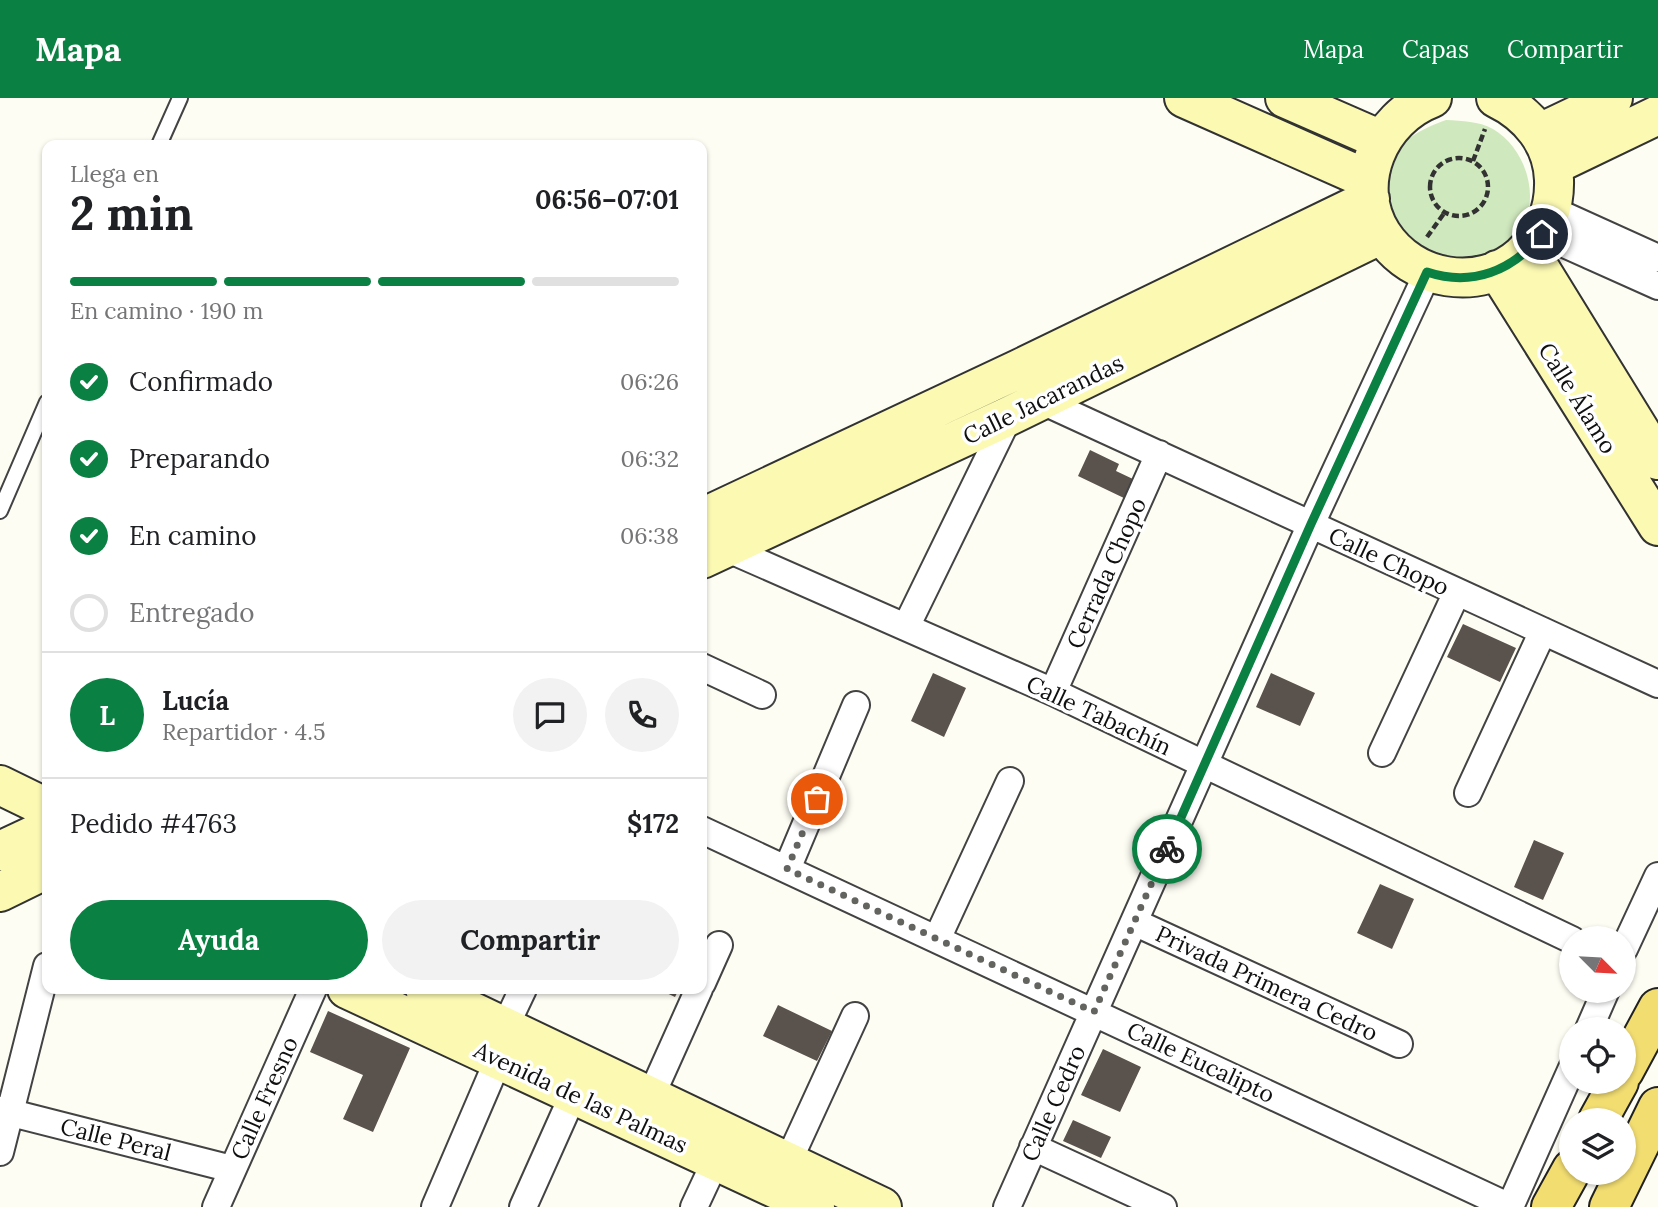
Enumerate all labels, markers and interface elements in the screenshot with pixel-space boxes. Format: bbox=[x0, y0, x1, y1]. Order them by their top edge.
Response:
text: Mapa bbox=[35, 28, 121, 70]
text: Mapa bbox=[1303, 34, 1364, 65]
text: Capas bbox=[1402, 34, 1469, 65]
text: Compartir bbox=[1507, 34, 1623, 65]
text: Llega en bbox=[70, 159, 159, 188]
text: 06:56–07:01 bbox=[535, 183, 679, 216]
text: 2 min bbox=[70, 184, 193, 243]
pin bbox=[1512, 204, 1572, 264]
icon: home bbox=[1523, 215, 1561, 253]
text: En camino · 190 m bbox=[70, 296, 263, 325]
street label: Calle Álamo bbox=[1532, 337, 1624, 459]
street label: Calle Jacarandas bbox=[958, 348, 1128, 450]
icon: check bbox=[70, 363, 108, 401]
text: Confirmado bbox=[129, 365, 273, 398]
text: 06:26 bbox=[620, 367, 679, 396]
icon: check bbox=[70, 440, 108, 478]
text: Preparando bbox=[129, 442, 270, 475]
text: 06:32 bbox=[621, 444, 679, 473]
street label: Cerrada Chopo bbox=[1060, 493, 1152, 653]
icon: check bbox=[70, 517, 108, 555]
text: En camino bbox=[129, 519, 257, 552]
text: 06:38 bbox=[620, 521, 679, 550]
street label: Calle Chopo bbox=[1324, 521, 1454, 601]
text: Entregado bbox=[129, 596, 255, 629]
street label: Calle Tabachín bbox=[1022, 669, 1176, 761]
button: chat bbox=[513, 678, 587, 752]
button: phone bbox=[605, 678, 679, 752]
text: Lucía bbox=[162, 684, 229, 717]
text: L bbox=[99, 699, 115, 732]
text: Repartidor · 4.5 bbox=[162, 717, 326, 746]
pin bbox=[787, 769, 847, 829]
icon: bag bbox=[798, 780, 836, 818]
text: Pedido #4763 bbox=[70, 807, 237, 840]
text: $172 bbox=[627, 807, 679, 840]
courier bbox=[1132, 814, 1202, 884]
icon: bike bbox=[1148, 830, 1186, 868]
button: Ayuda bbox=[70, 900, 368, 980]
button: Compartir bbox=[382, 900, 679, 980]
street label: Privada Primera Cedro bbox=[1151, 919, 1383, 1047]
north arrow bbox=[1559, 926, 1636, 1003]
map controls bbox=[1559, 926, 1636, 1185]
street label: Calle Eucalipto bbox=[1123, 1015, 1279, 1109]
button: locate bbox=[1559, 1017, 1636, 1094]
street label: Calle Fresno bbox=[224, 1032, 304, 1164]
street label: Avenida de las Palmas bbox=[469, 1034, 692, 1159]
street label: Calle Cedro bbox=[1014, 1040, 1092, 1166]
button: layers bbox=[1559, 1108, 1636, 1185]
street label: Calle Peral bbox=[58, 1111, 174, 1167]

